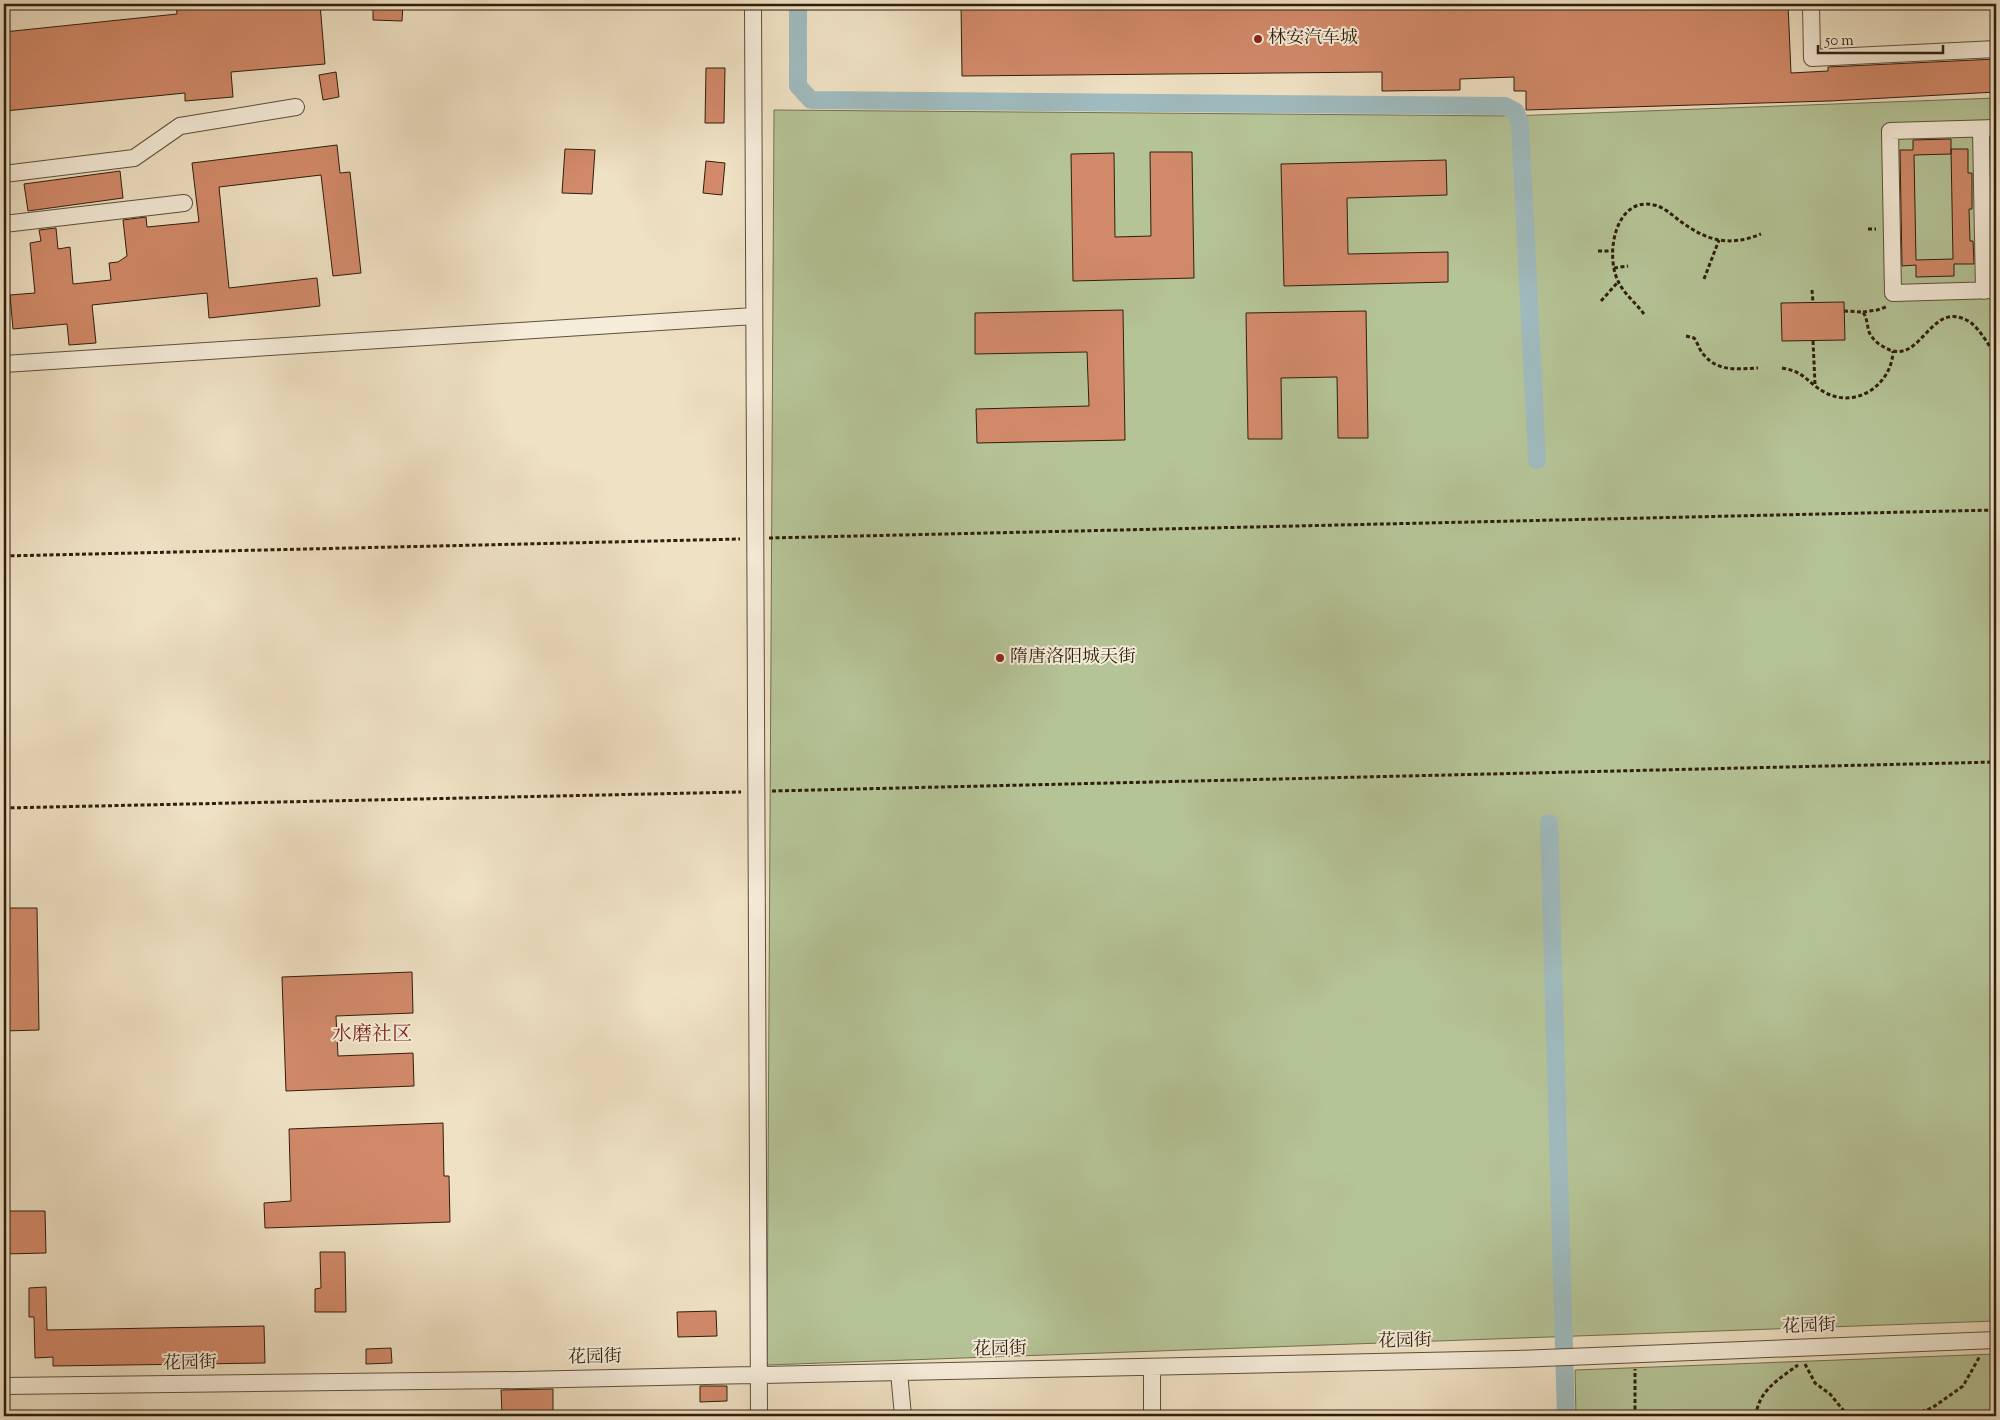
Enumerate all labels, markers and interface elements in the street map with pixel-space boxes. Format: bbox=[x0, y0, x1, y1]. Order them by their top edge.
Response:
scale bar bbox=[1818, 22, 1942, 54]
place label: 林安汽车城 bbox=[1268, 26, 1358, 52]
text: 50 m bbox=[1824, 31, 1854, 52]
marker: 林安汽车城 bbox=[1252, 33, 1264, 45]
place label: 隋唐洛阳城天街 bbox=[1010, 645, 1136, 671]
marker: 隋唐洛阳城天街 bbox=[994, 652, 1006, 664]
district label: 水磨社区 bbox=[332, 1021, 412, 1050]
street label: 花园街 bbox=[1782, 1313, 1836, 1341]
street label: 花园街 bbox=[1378, 1329, 1432, 1355]
street label: 花园街 bbox=[973, 1337, 1027, 1363]
street label: 花园街 bbox=[568, 1345, 622, 1371]
street label: 花园街 bbox=[163, 1351, 217, 1377]

